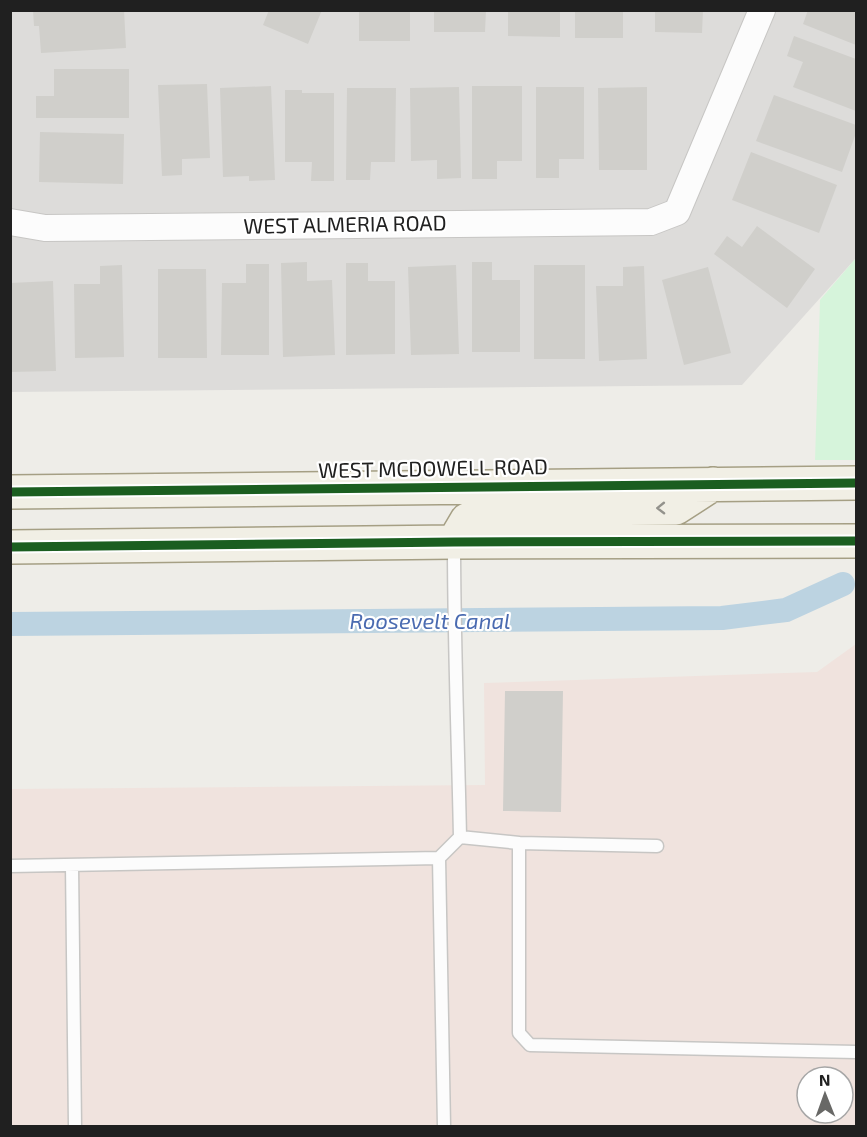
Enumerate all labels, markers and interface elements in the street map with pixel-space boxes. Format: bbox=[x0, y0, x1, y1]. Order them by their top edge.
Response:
street label: WEST ALMERIA ROAD bbox=[243, 209, 447, 238]
street label: WEST MCDOWELL ROAD bbox=[318, 453, 548, 482]
one-way arrow bbox=[657, 502, 666, 514]
water label: Roosevelt Canal bbox=[350, 607, 510, 633]
north arrow bbox=[795, 1065, 855, 1125]
text: N bbox=[819, 1070, 831, 1089]

